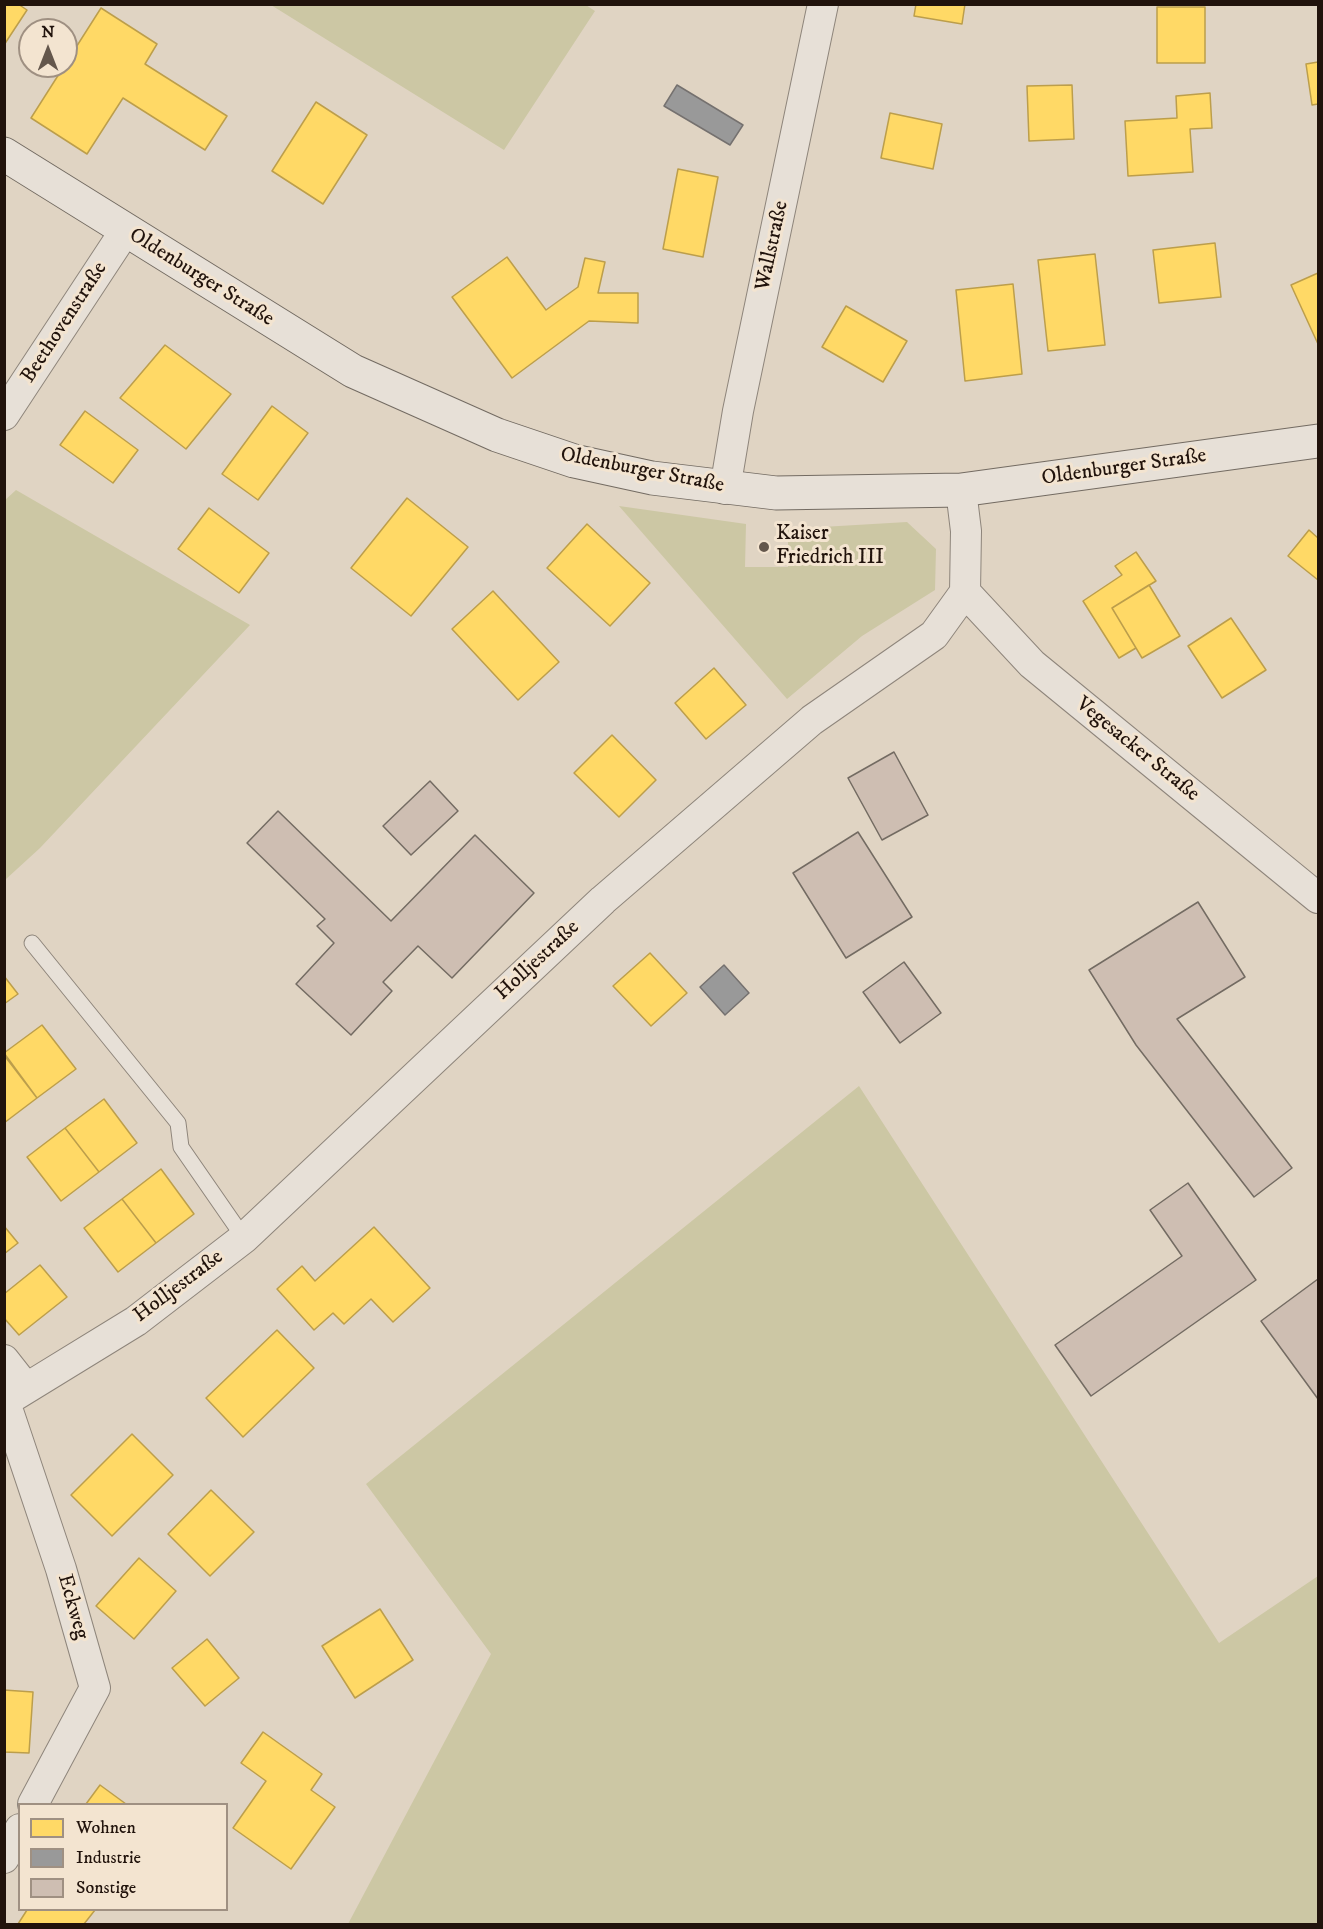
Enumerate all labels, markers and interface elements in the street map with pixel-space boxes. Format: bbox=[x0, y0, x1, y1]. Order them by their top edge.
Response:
north arrow bbox=[18, 18, 78, 78]
text: N bbox=[41, 22, 55, 42]
street label: Wallstraße bbox=[751, 199, 795, 293]
street label: Oldenburger Straße bbox=[124, 223, 278, 333]
street label: Beethovenstraße bbox=[17, 258, 113, 388]
street label: Oldenburger Straße bbox=[558, 443, 726, 499]
street label: Oldenburger Straße bbox=[1040, 444, 1208, 492]
place label: Kaiser Friedrich III bbox=[776, 522, 884, 572]
marker: Kaiser Friedrich III bbox=[757, 540, 771, 554]
street label: Vegesacker Straße bbox=[1070, 692, 1204, 808]
street label: Holljestraße bbox=[491, 916, 585, 1006]
street label: Holljestraße bbox=[129, 1245, 229, 1329]
street label: Eckweg bbox=[51, 1572, 93, 1642]
legend bbox=[18, 1803, 228, 1911]
text: Wohnen bbox=[76, 1817, 136, 1839]
text: Industrie bbox=[76, 1847, 141, 1869]
text: Sonstige bbox=[76, 1877, 136, 1899]

